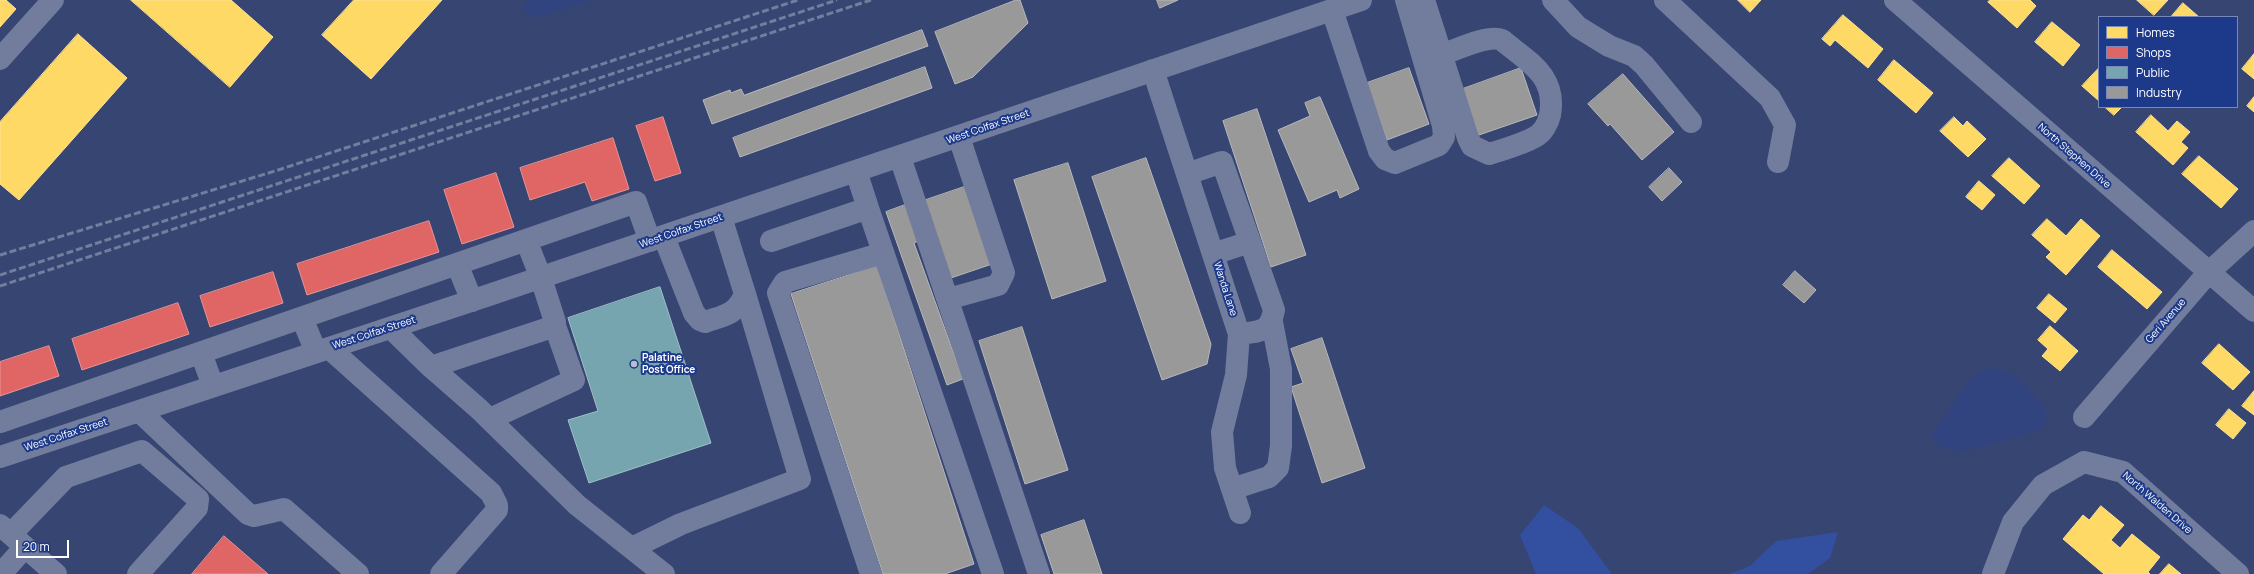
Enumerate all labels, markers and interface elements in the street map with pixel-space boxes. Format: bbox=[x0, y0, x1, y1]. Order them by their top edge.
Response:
legend bbox=[2098, 16, 2238, 108]
text: Homes bbox=[2136, 24, 2175, 41]
text: Shops bbox=[2136, 44, 2171, 61]
text: Public bbox=[2136, 64, 2170, 81]
text: Industry bbox=[2136, 84, 2182, 101]
street label: West Colfax Street bbox=[945, 107, 1031, 147]
street label: North Stephen Drive bbox=[2035, 121, 2113, 191]
street label: West Colfax Street bbox=[638, 211, 724, 251]
street label: Wanda Lane bbox=[1211, 260, 1239, 318]
street label: Geri Avenue bbox=[2143, 296, 2189, 346]
street label: West Colfax Street bbox=[331, 314, 417, 352]
place label: Palatine Post Office bbox=[642, 352, 695, 376]
marker: Palatine Post Office bbox=[629, 359, 639, 369]
street label: West Colfax Street bbox=[23, 416, 109, 454]
street label: North Walden Drive bbox=[2120, 470, 2194, 536]
scale bar bbox=[18, 532, 71, 558]
text: 20 m bbox=[23, 538, 50, 555]

